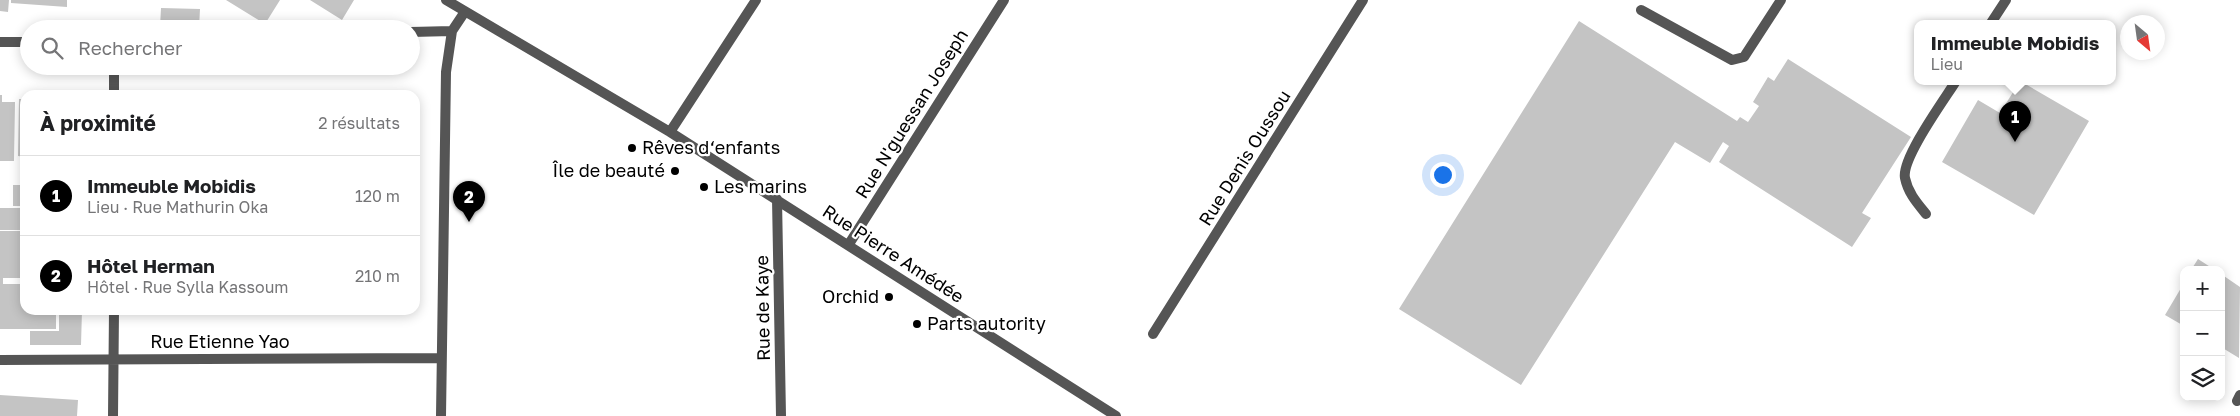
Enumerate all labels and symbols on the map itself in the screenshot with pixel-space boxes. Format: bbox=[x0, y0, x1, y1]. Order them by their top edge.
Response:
north arrow bbox=[2120, 15, 2165, 60]
street label: Rue N'guessan Joseph bbox=[850, 25, 972, 202]
street label: Rue Denis Oussou bbox=[1194, 86, 1295, 229]
pin: 1 bbox=[1999, 101, 2031, 142]
place label: Rêves d‘enfants bbox=[642, 136, 780, 158]
marker: Rêves d‘enfants bbox=[626, 142, 638, 154]
place label: Île de beauté bbox=[552, 159, 665, 181]
your location bbox=[1430, 162, 1456, 188]
marker: Île de beauté bbox=[669, 165, 681, 177]
place label: Les marins bbox=[714, 175, 807, 197]
pin: 2 bbox=[453, 181, 485, 222]
marker: Les marins bbox=[698, 181, 710, 193]
street label: Rue Pierre Amédée bbox=[819, 199, 968, 307]
street label: Rue de Kaye bbox=[750, 255, 774, 361]
place label: Orchid bbox=[822, 285, 879, 307]
marker: Orchid bbox=[883, 291, 895, 303]
place label: Parts autority bbox=[927, 312, 1046, 334]
marker: Parts autority bbox=[911, 318, 923, 330]
street label: Rue Etienne Yao bbox=[150, 330, 290, 352]

